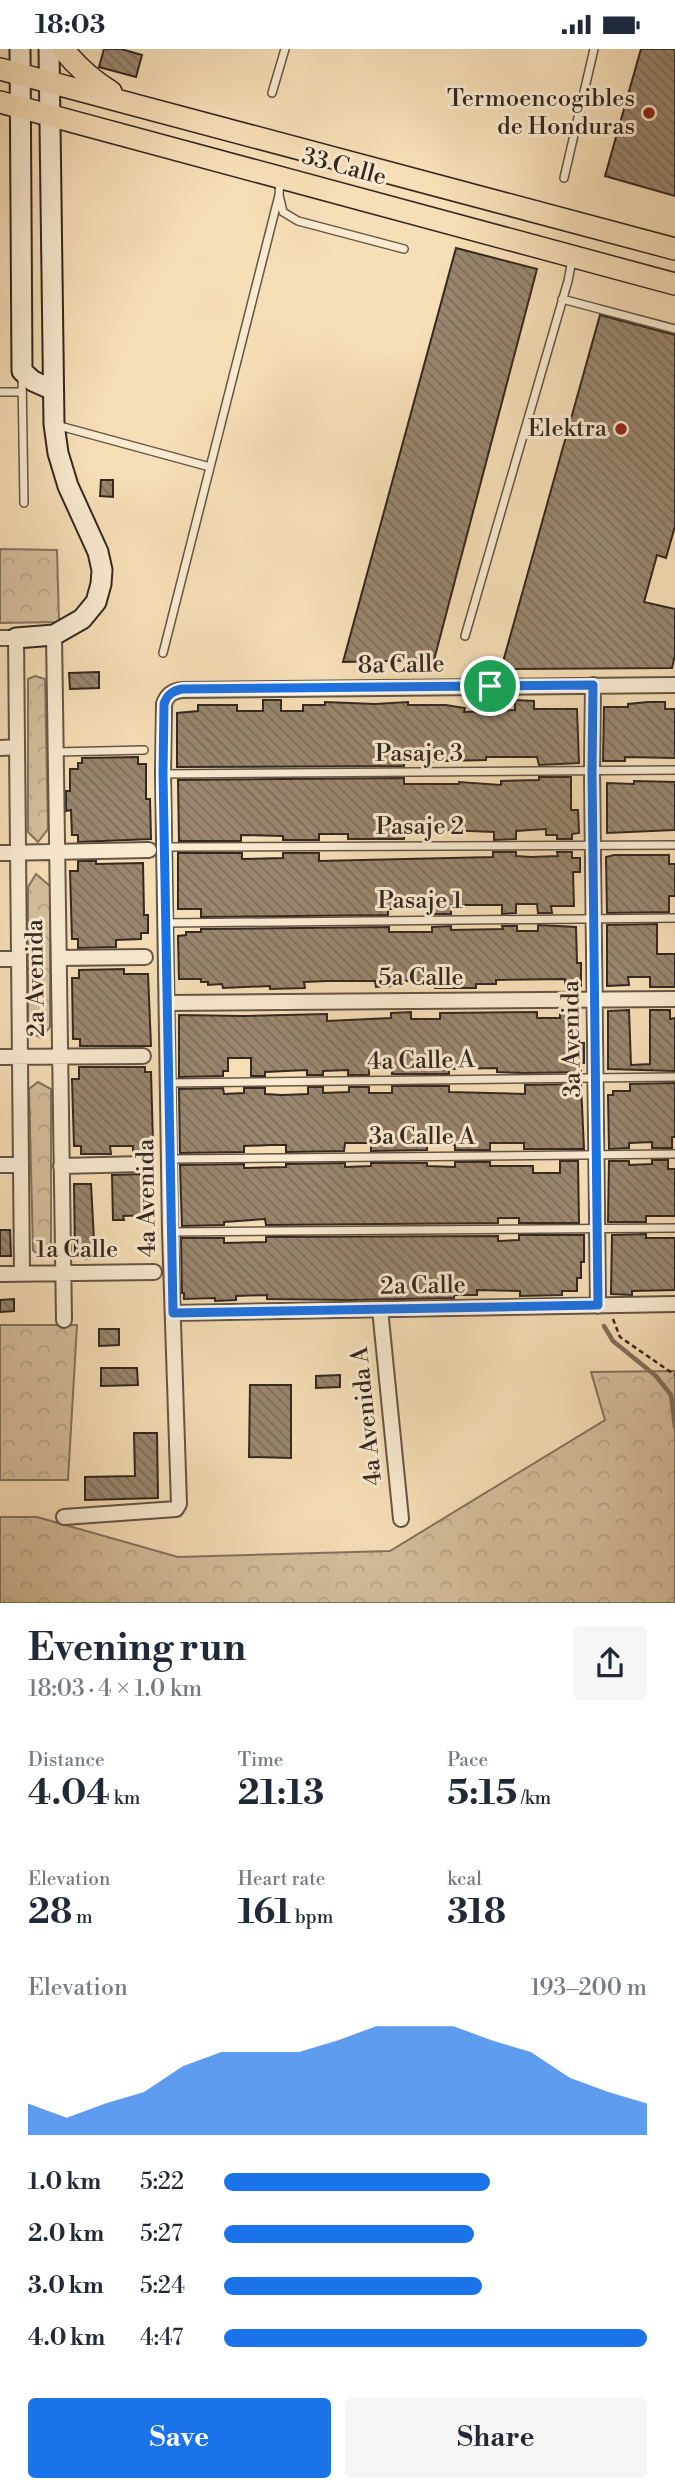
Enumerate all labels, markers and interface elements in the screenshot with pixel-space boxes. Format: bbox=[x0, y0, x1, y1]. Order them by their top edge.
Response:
text: 18:03 bbox=[35, 9, 105, 41]
place label: Termoencogibles de Honduras bbox=[447, 84, 635, 142]
marker: Termoencogibles de Honduras bbox=[641, 105, 657, 121]
street label: 33 Calle bbox=[298, 141, 390, 193]
place label: Elektra bbox=[528, 414, 608, 444]
marker: Elektra bbox=[613, 421, 629, 437]
street label: 8a Calle bbox=[357, 649, 445, 681]
pin bbox=[460, 656, 520, 716]
icon: arrive bbox=[471, 667, 509, 705]
street label: Pasaje 3 bbox=[375, 739, 463, 769]
street label: Pasaje 2 bbox=[376, 812, 464, 842]
street label: Pasaje 1 bbox=[377, 886, 463, 916]
street label: 2a Avenida bbox=[20, 918, 52, 1037]
street label: 5a Calle bbox=[378, 963, 464, 993]
street label: 3a Avenida bbox=[556, 979, 588, 1098]
street label: 4a Calle A bbox=[367, 1045, 476, 1077]
street label: 3a Calle A bbox=[369, 1122, 476, 1152]
street label: 4a Avenida bbox=[131, 1138, 163, 1257]
street label: 1a Calle bbox=[36, 1235, 118, 1265]
street label: 2a Calle bbox=[380, 1270, 466, 1302]
street label: 4a Avenida A bbox=[345, 1344, 389, 1487]
text: Evening run bbox=[28, 1625, 246, 1672]
button: share bbox=[573, 1626, 647, 1700]
text: 18:03 · 4 × 1.0 km bbox=[28, 1675, 202, 1703]
text: Distance bbox=[28, 1748, 105, 1772]
text: Time bbox=[238, 1748, 283, 1772]
text: Pace bbox=[447, 1748, 488, 1772]
text: 4.04 bbox=[28, 1772, 110, 1815]
text: 21:13 bbox=[238, 1772, 324, 1815]
text: 5:15 bbox=[447, 1772, 517, 1815]
text: km bbox=[110, 1786, 140, 1810]
text: /km bbox=[517, 1786, 551, 1810]
text: Elevation bbox=[28, 1867, 110, 1891]
text: Heart rate bbox=[238, 1867, 325, 1891]
text: kcal bbox=[447, 1867, 482, 1891]
text: 28 bbox=[28, 1891, 72, 1934]
text: 161 bbox=[238, 1891, 291, 1934]
text: 318 bbox=[447, 1891, 506, 1934]
text: m bbox=[72, 1905, 93, 1929]
text: bpm bbox=[291, 1905, 333, 1929]
text: Elevation bbox=[28, 1974, 128, 2002]
text: 193–200 m bbox=[530, 1974, 647, 2002]
text: 1.0 km bbox=[28, 2168, 101, 2196]
text: 5:22 bbox=[140, 2168, 184, 2196]
text: 2.0 km bbox=[28, 2220, 104, 2248]
text: 5:27 bbox=[140, 2220, 182, 2248]
text: 3.0 km bbox=[28, 2272, 104, 2300]
text: 5:24 bbox=[140, 2272, 185, 2300]
text: 4.0 km bbox=[28, 2324, 105, 2352]
text: 4:47 bbox=[140, 2324, 183, 2352]
button: Save bbox=[28, 2398, 331, 2478]
button: Share bbox=[345, 2398, 647, 2478]

